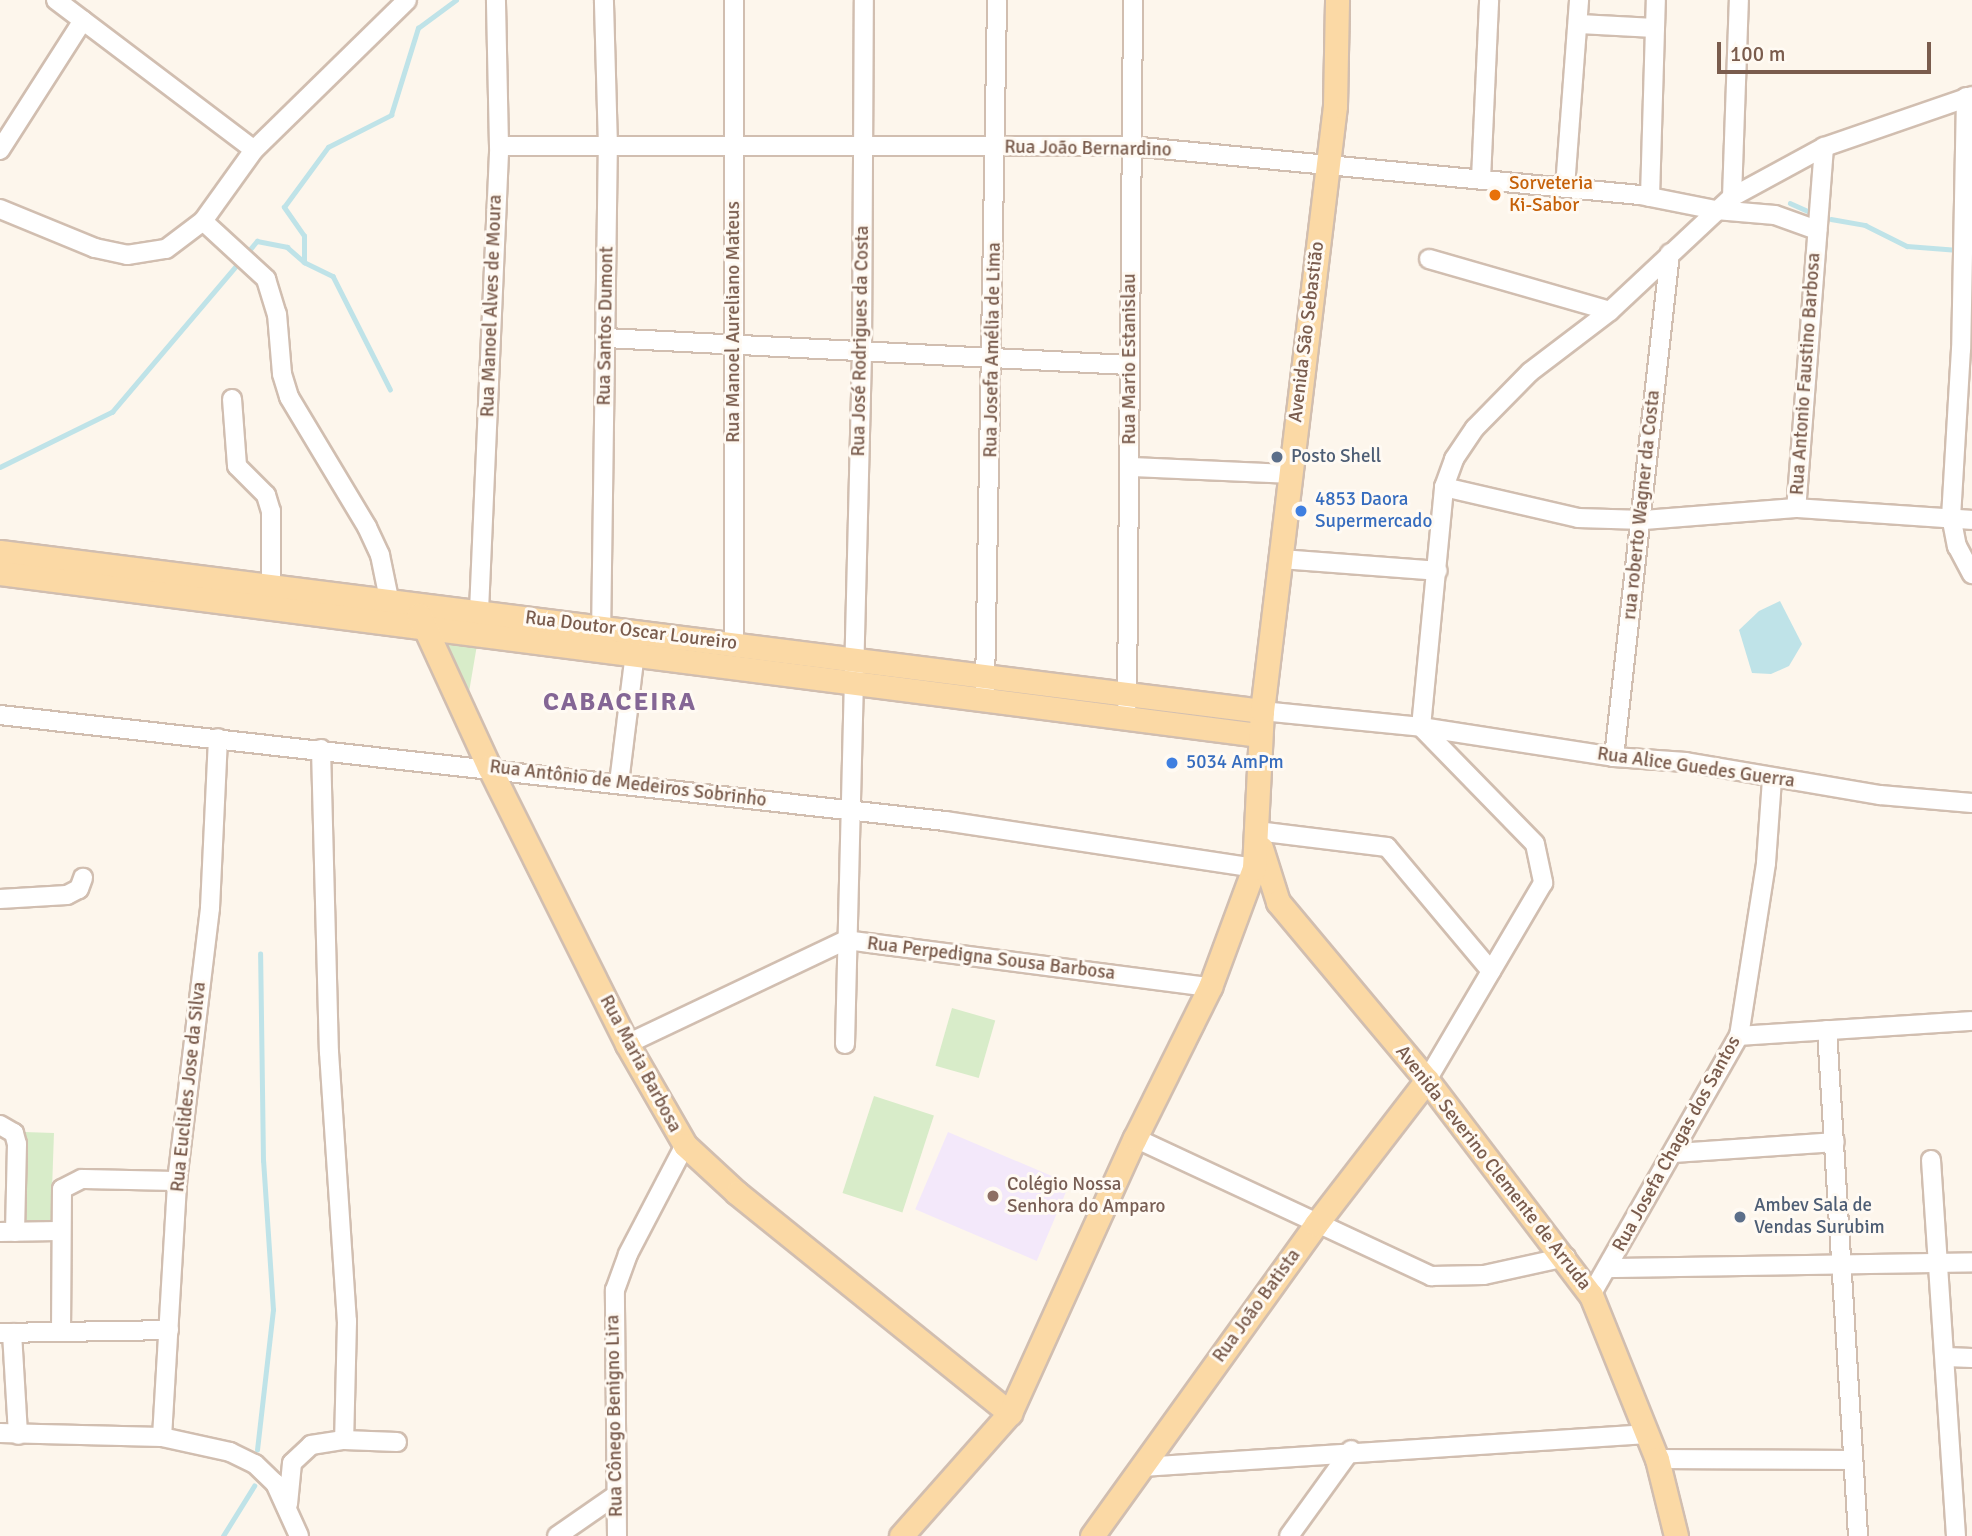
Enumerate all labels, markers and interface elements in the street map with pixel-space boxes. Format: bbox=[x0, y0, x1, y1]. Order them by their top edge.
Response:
scale bar bbox=[1720, 28, 1934, 72]
text: 100 m bbox=[1730, 41, 1785, 67]
street label: Rua João Bernardino bbox=[1004, 136, 1172, 162]
place label: Sorveteria Ki-Sabor bbox=[1509, 173, 1593, 217]
marker: Sorveteria Ki-Sabor bbox=[1487, 187, 1503, 203]
street label: Rua Manoel Alves de Moura bbox=[477, 194, 507, 418]
street label: Rua Manoel Aureliano Mateus bbox=[723, 201, 745, 443]
street label: Rua José Rodrigues da Costa bbox=[848, 225, 874, 457]
street label: Avenida São Sebastião bbox=[1285, 240, 1329, 424]
street label: Rua Josefa Amélia de Lima bbox=[980, 242, 1006, 458]
street label: Rua Santos Dumont bbox=[593, 246, 619, 406]
street label: Rua Antonio Faustino Barbosa bbox=[1786, 252, 1826, 496]
street label: Rua Mario Estanislau bbox=[1119, 273, 1141, 445]
street label: rua roberto Wagner da Costa bbox=[1619, 389, 1665, 621]
place label: Posto Shell bbox=[1291, 446, 1381, 468]
marker: Posto Shell bbox=[1269, 449, 1285, 465]
place label: 4853 Daora Supermercado bbox=[1315, 489, 1432, 533]
marker: 4853 Daora Supermercado bbox=[1293, 503, 1309, 519]
street label: Rua Doutor Oscar Loureiro bbox=[524, 607, 738, 655]
district label: CABACEIRA bbox=[544, 687, 696, 719]
street label: Rua Alice Guedes Guerra bbox=[1596, 743, 1796, 793]
place label: 5034 AmPm bbox=[1186, 752, 1284, 774]
marker: 5034 AmPm bbox=[1164, 755, 1180, 771]
street label: Rua Antônio de Medeiros Sobrinho bbox=[488, 756, 768, 812]
street label: Rua Perpedigna Sousa Barbosa bbox=[866, 932, 1116, 986]
street label: Rua Euclides Jose da Silva bbox=[167, 981, 211, 1193]
street label: Rua Maria Barbosa bbox=[594, 991, 686, 1137]
street label: Rua Josefa Chagas dos Santos bbox=[1608, 1032, 1746, 1256]
street label: Avenida Severino Clemente de Arruda bbox=[1390, 1041, 1596, 1295]
place label: Colégio Nossa Senhora do Amparo bbox=[1007, 1174, 1165, 1218]
marker: Colégio Nossa Senhora do Amparo bbox=[985, 1188, 1001, 1204]
place label: Ambev Sala de Vendas Surubim bbox=[1754, 1195, 1885, 1239]
marker: Ambev Sala de Vendas Surubim bbox=[1732, 1209, 1748, 1225]
street label: Rua João Batista bbox=[1208, 1245, 1306, 1367]
street label: Rua Cônego Benigno Lira bbox=[602, 1315, 628, 1517]

